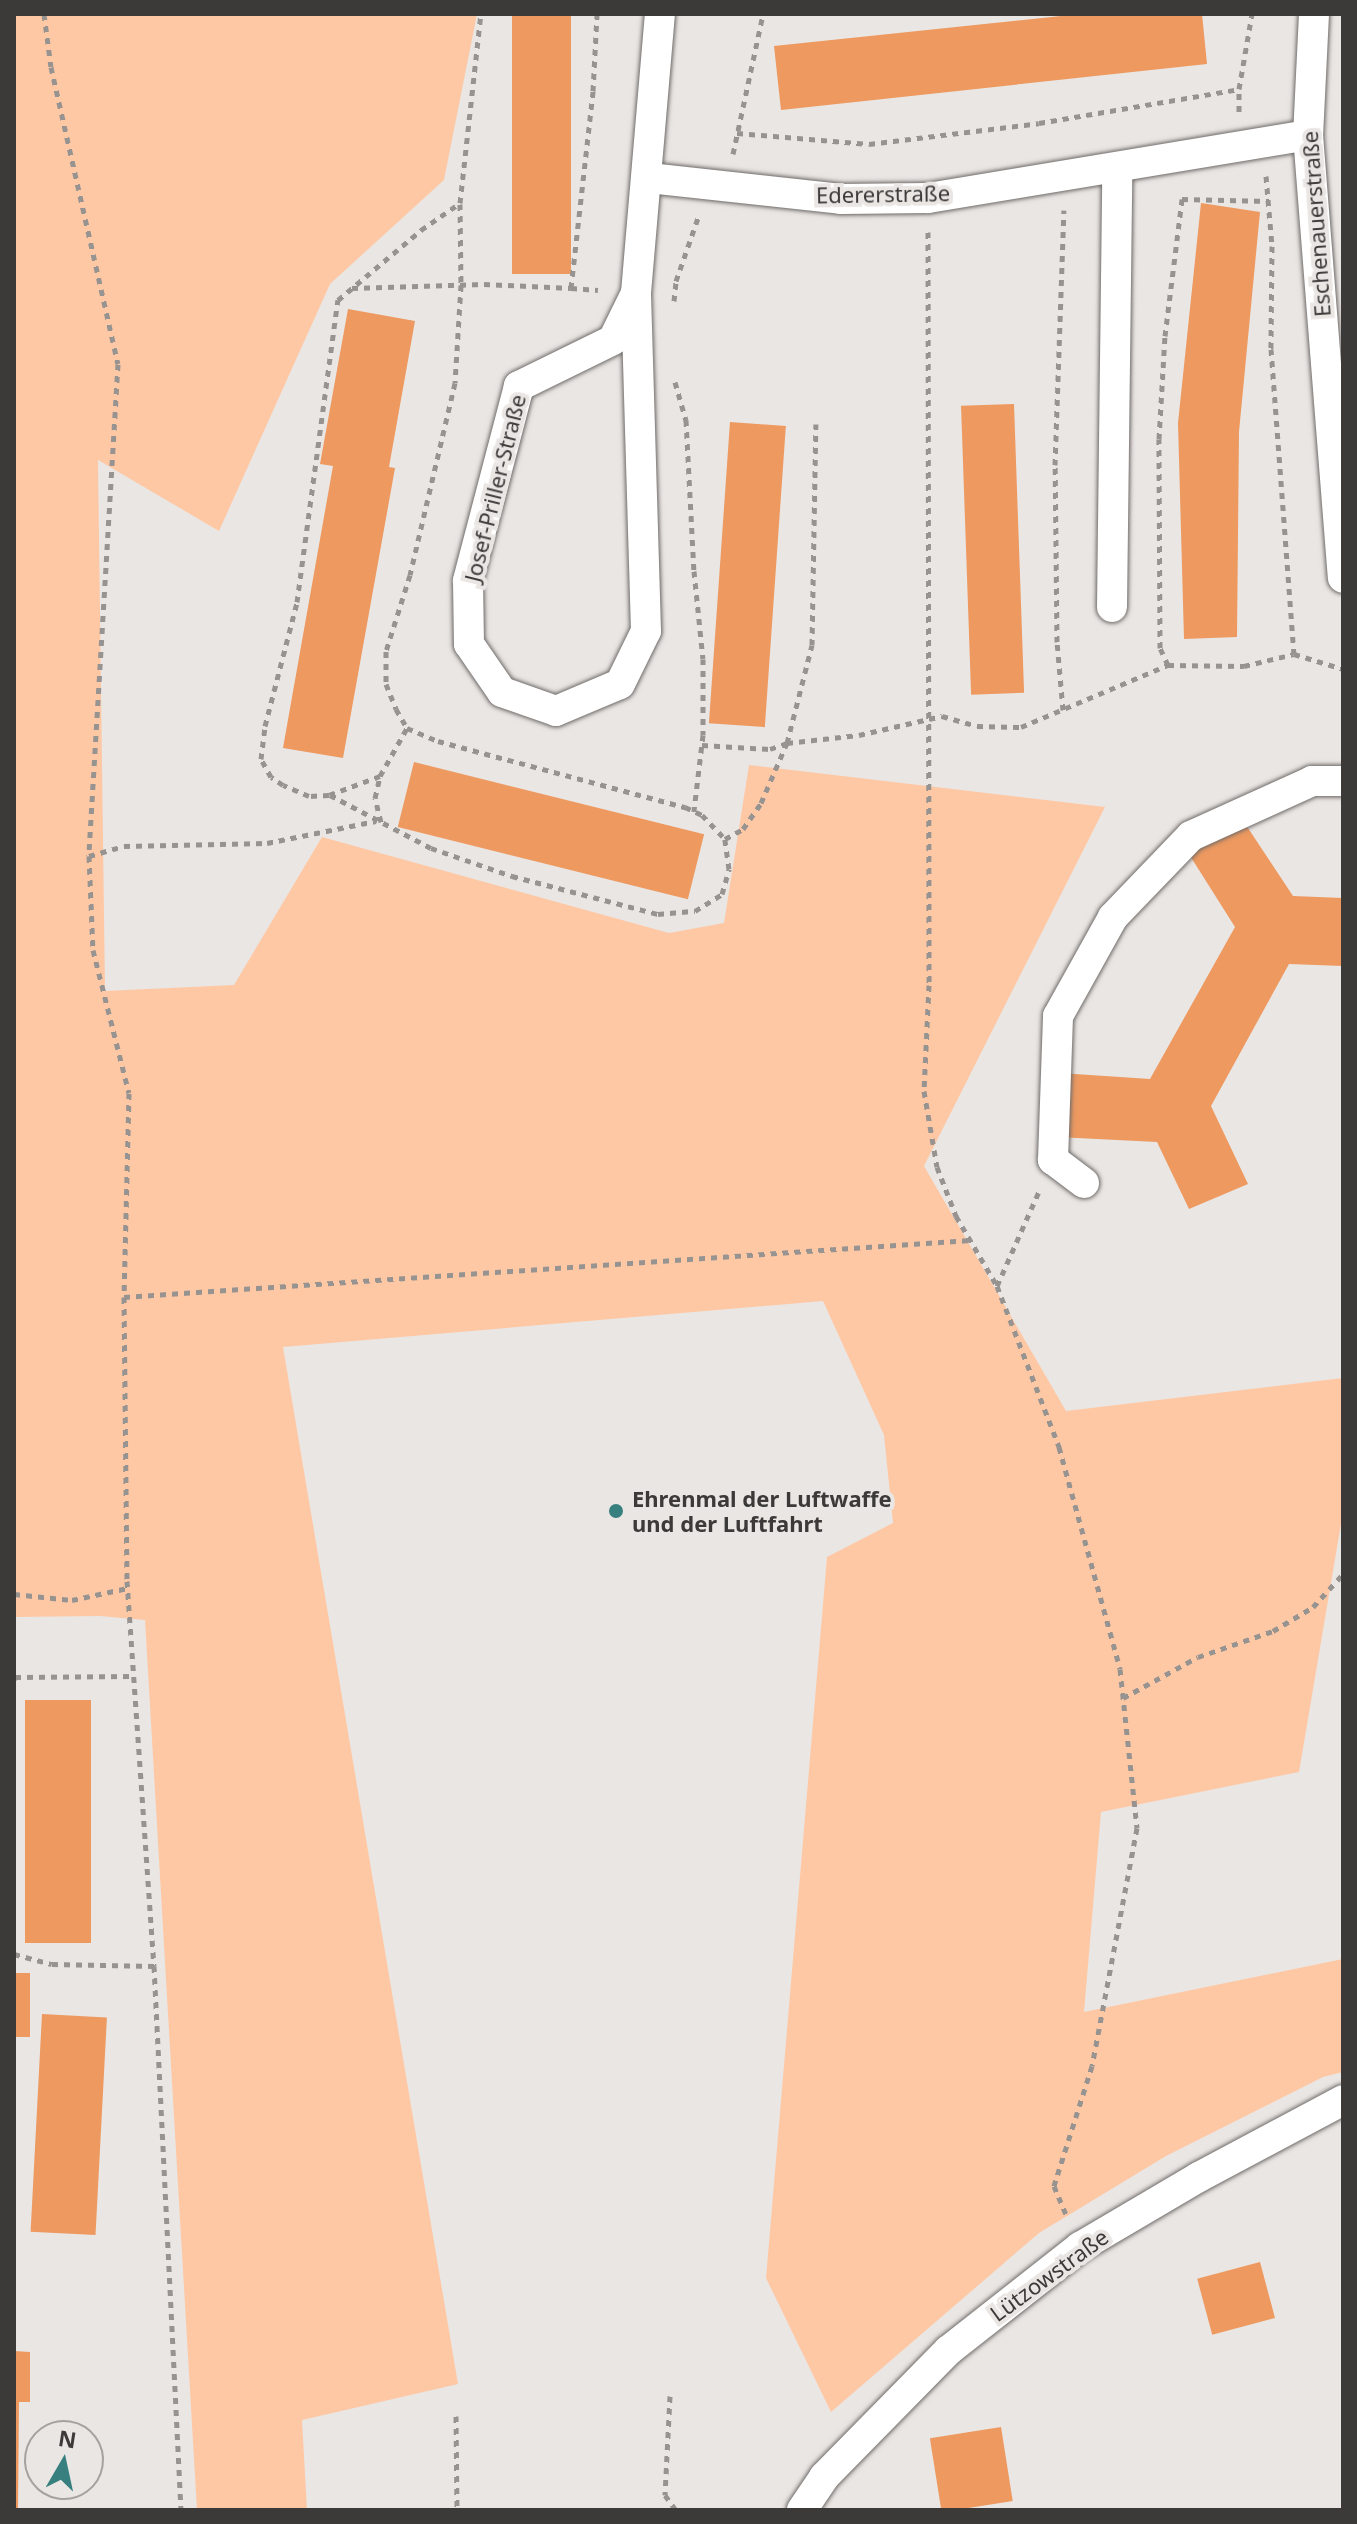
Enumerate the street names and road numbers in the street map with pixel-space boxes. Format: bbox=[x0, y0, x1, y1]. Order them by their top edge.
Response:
street label: Eschenauerstraße bbox=[1296, 130, 1336, 318]
street label: Edererstraße bbox=[816, 180, 950, 208]
street label: Josef-Priller-Straße bbox=[459, 392, 531, 584]
street label: Lützowstraße bbox=[985, 2223, 1113, 2327]

